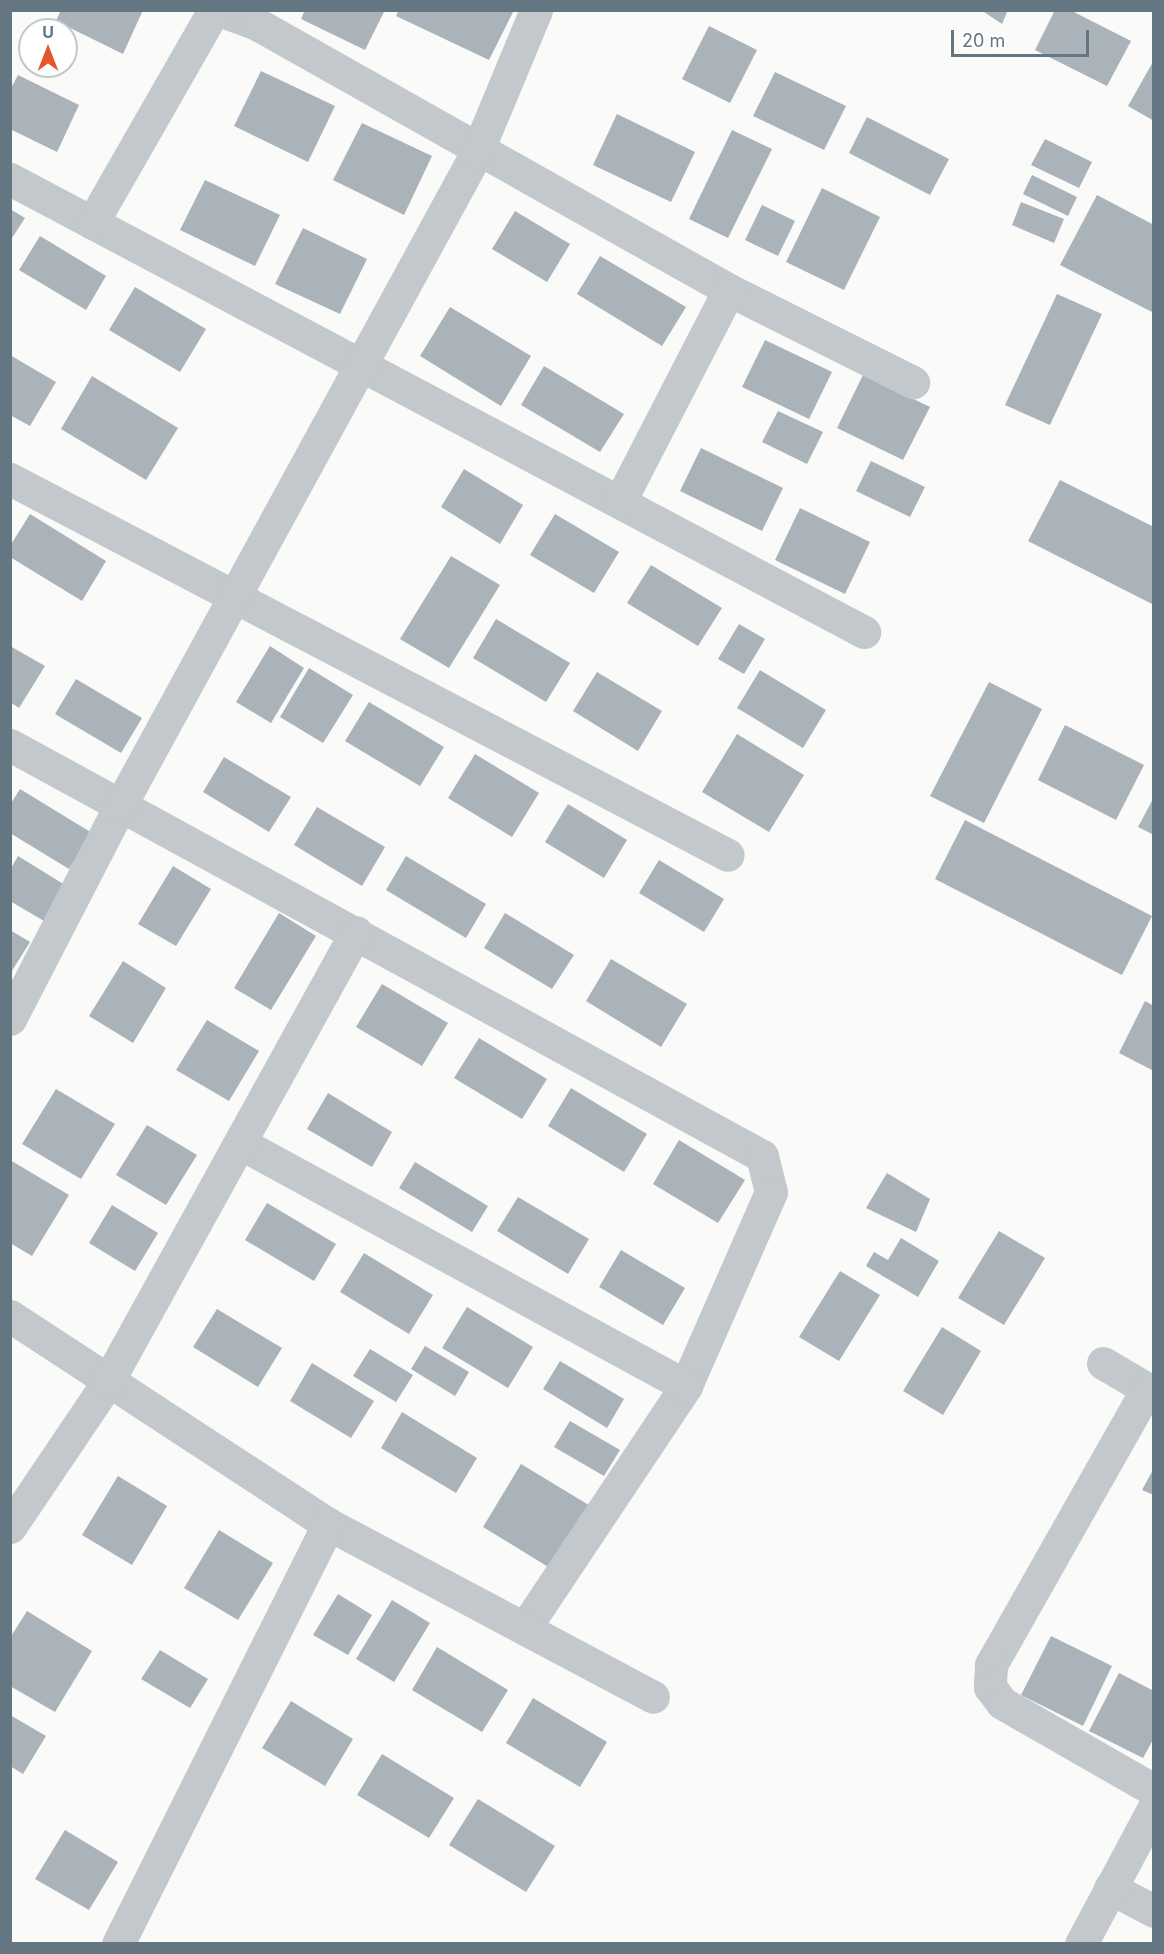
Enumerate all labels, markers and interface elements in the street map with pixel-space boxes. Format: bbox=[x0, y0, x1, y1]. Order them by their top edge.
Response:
north arrow bbox=[18, 18, 78, 78]
scale bar bbox=[954, 18, 1092, 56]
text: U bbox=[42, 22, 54, 42]
text: 20 m bbox=[962, 30, 1005, 51]

